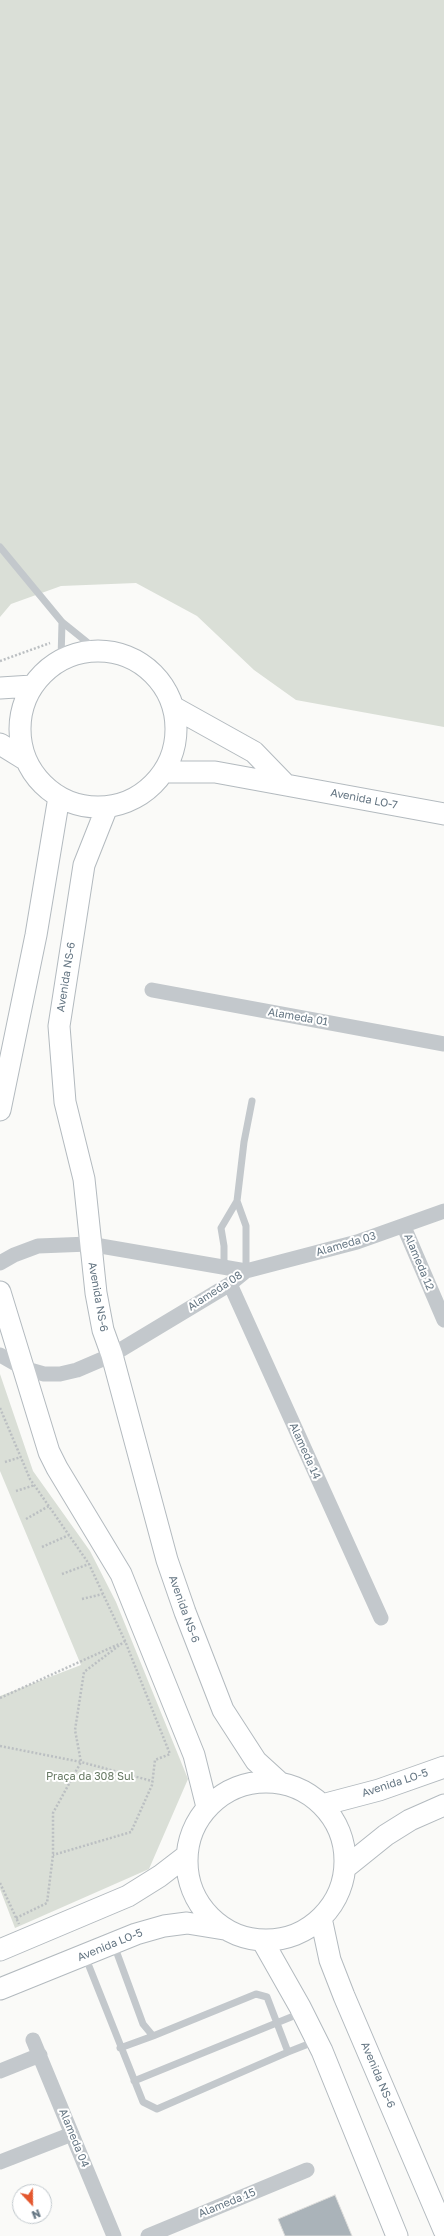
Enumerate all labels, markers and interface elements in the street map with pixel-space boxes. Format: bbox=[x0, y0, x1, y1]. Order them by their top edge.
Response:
street label: Avenida LO-7 bbox=[329, 786, 399, 812]
street label: Avenida NS-6 bbox=[54, 941, 78, 1013]
street label: Alameda 01 bbox=[267, 1005, 329, 1029]
street label: Alameda 03 bbox=[314, 1229, 378, 1259]
street label: Alameda 12 bbox=[401, 1232, 437, 1292]
street label: Avenida NS-6 bbox=[85, 1261, 111, 1333]
street label: Alameda 08 bbox=[185, 1269, 245, 1313]
street label: Alameda 14 bbox=[287, 1421, 323, 1481]
street label: Avenida NS-6 bbox=[166, 1574, 202, 1644]
street label: Avenida LO-5 bbox=[360, 1766, 430, 1800]
park label: Praça da 308 Sul bbox=[46, 1770, 134, 1784]
street label: Avenida LO-5 bbox=[76, 1926, 144, 1964]
street label: Avenida NS-6 bbox=[358, 2040, 398, 2110]
street label: Alameda 04 bbox=[56, 2107, 92, 2169]
north arrow bbox=[12, 2184, 52, 2224]
street label: Alameda 15 bbox=[197, 2186, 257, 2220]
text: N bbox=[30, 2207, 43, 2222]

